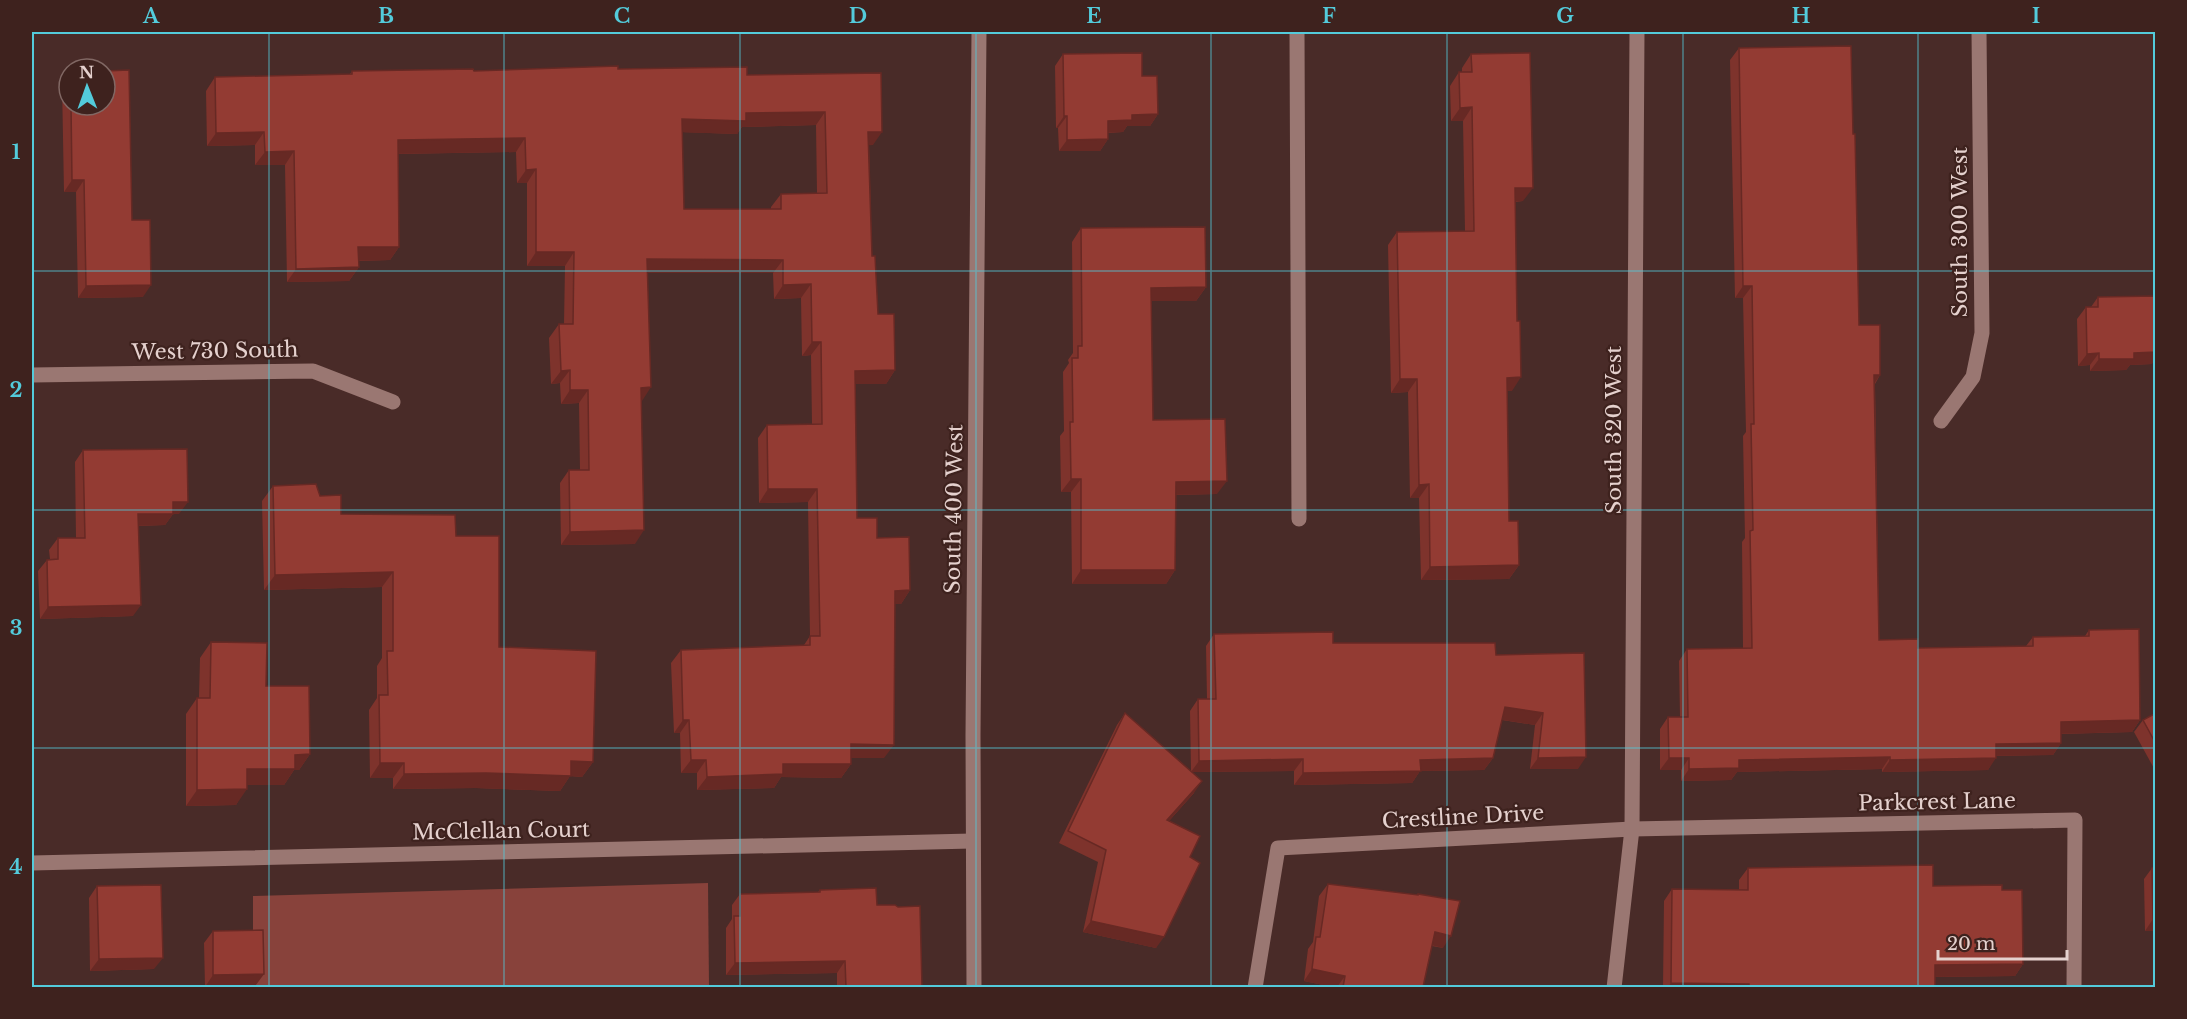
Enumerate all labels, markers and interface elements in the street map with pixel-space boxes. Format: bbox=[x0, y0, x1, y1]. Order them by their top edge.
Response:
text: A bbox=[142, 4, 160, 28]
text: B bbox=[378, 4, 394, 28]
text: C bbox=[614, 4, 630, 28]
text: D bbox=[849, 4, 867, 28]
text: E bbox=[1086, 4, 1102, 28]
text: F bbox=[1322, 4, 1336, 28]
text: G bbox=[1556, 4, 1574, 28]
text: H bbox=[1792, 4, 1811, 28]
text: I bbox=[2032, 4, 2040, 28]
north arrow bbox=[57, 57, 117, 117]
text: N bbox=[79, 62, 94, 82]
text: 1 bbox=[12, 140, 21, 164]
street label: South 300 West bbox=[1947, 147, 1973, 317]
street label: West 730 South bbox=[130, 337, 299, 365]
street label: South 320 West bbox=[1601, 346, 1627, 514]
text: 2 bbox=[9, 378, 23, 402]
street label: South 400 West bbox=[940, 424, 968, 594]
text: 3 bbox=[10, 616, 22, 640]
street label: Parkcrest Lane bbox=[1858, 788, 2016, 816]
street label: Crestline Drive bbox=[1381, 800, 1545, 834]
street label: McClellan Court bbox=[412, 816, 590, 846]
text: 4 bbox=[9, 855, 23, 879]
scale bar bbox=[1938, 923, 2067, 961]
text: 20 m bbox=[1947, 933, 1995, 955]

